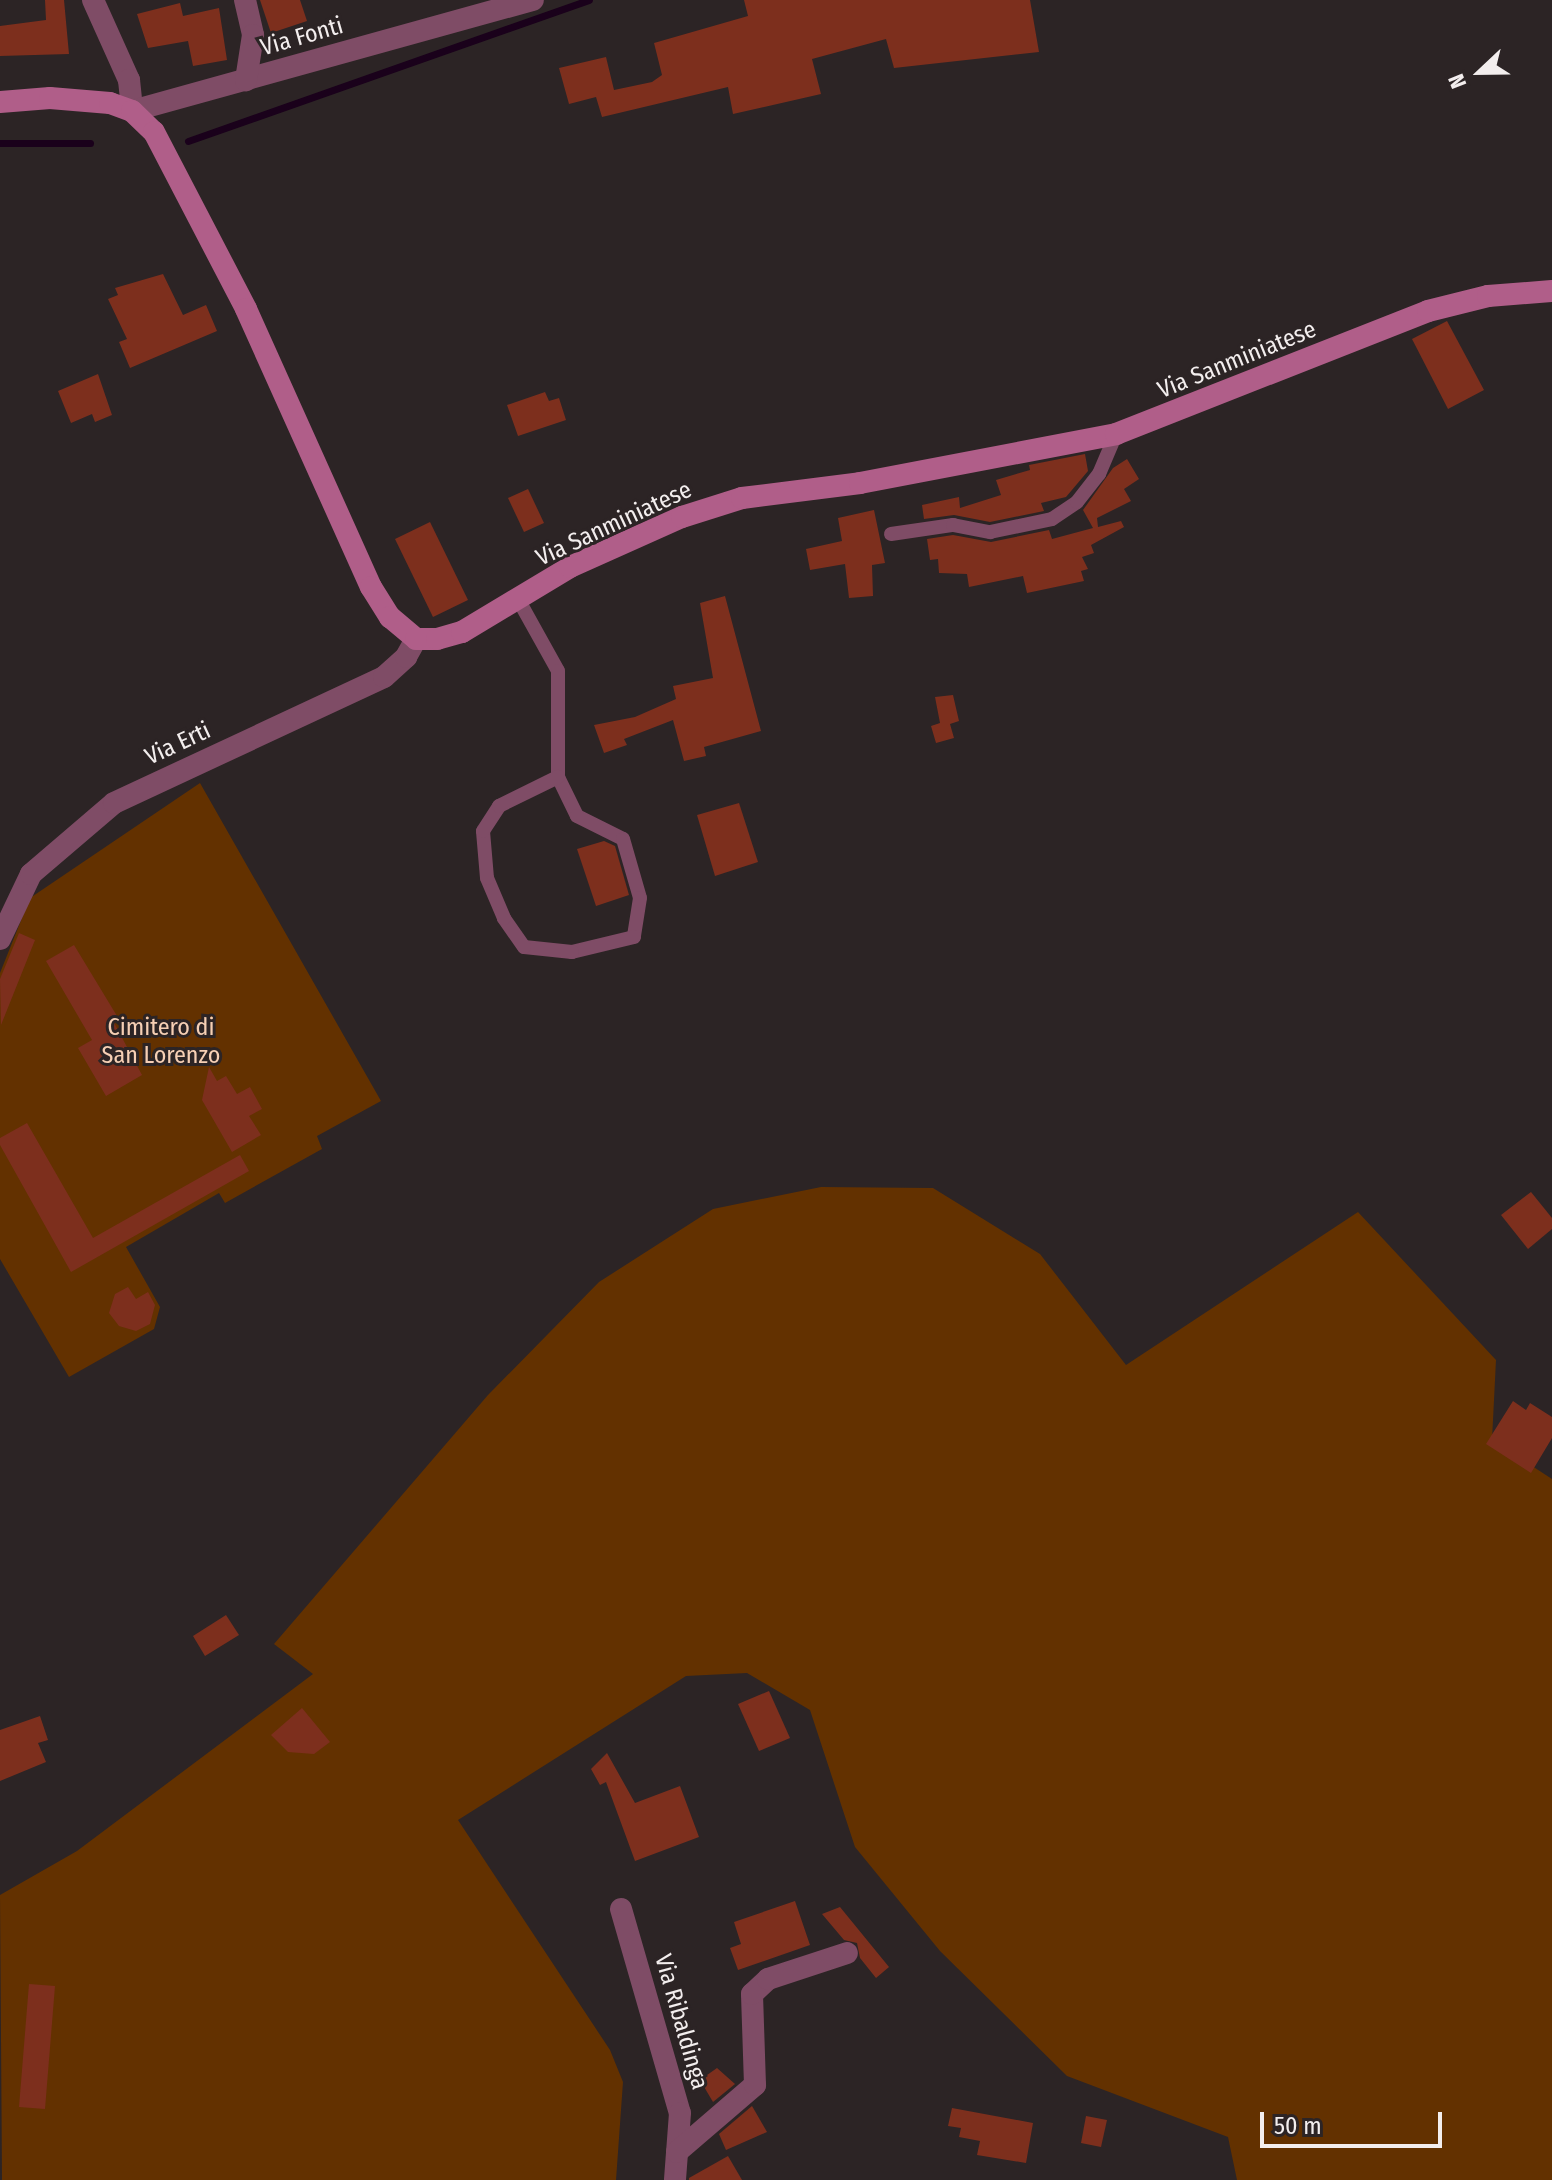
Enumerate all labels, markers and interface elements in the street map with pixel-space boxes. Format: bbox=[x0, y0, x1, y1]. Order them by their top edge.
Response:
street label: Via Fonti bbox=[257, 12, 347, 62]
north arrow bbox=[1440, 32, 1520, 112]
text: N bbox=[1442, 70, 1472, 92]
street label: Via Sanminiatese bbox=[1154, 315, 1320, 405]
street label: Via Sanminiatese bbox=[532, 475, 696, 573]
street label: Via Erti bbox=[141, 716, 215, 772]
park label: Cimitero di San Lorenzo bbox=[102, 1014, 220, 1070]
street label: Via Ribaldinga bbox=[648, 1951, 714, 2093]
scale bar bbox=[1264, 2096, 1446, 2146]
text: 50 m bbox=[1274, 2112, 1322, 2140]

